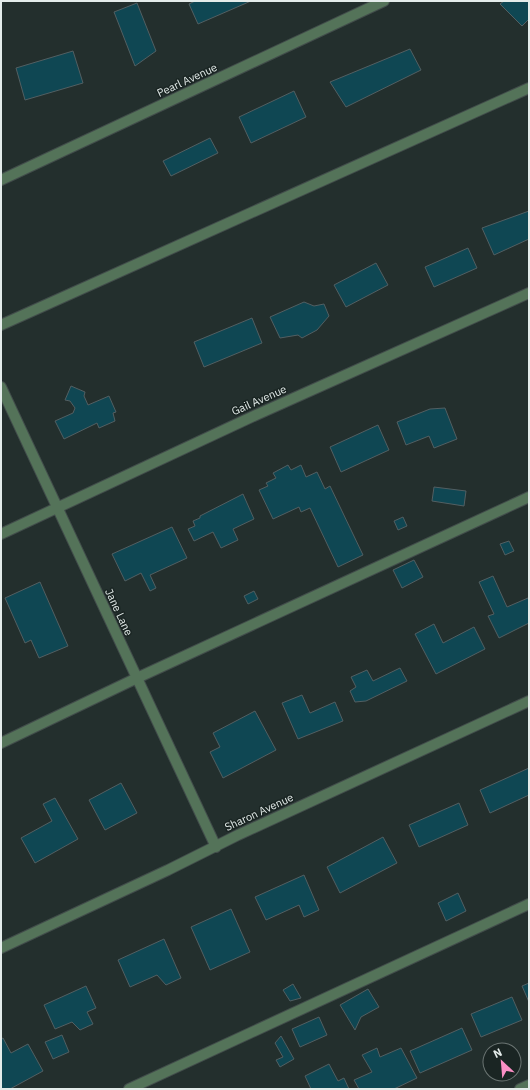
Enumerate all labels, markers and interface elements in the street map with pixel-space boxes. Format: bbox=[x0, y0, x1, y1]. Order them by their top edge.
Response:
street label: Pearl Avenue bbox=[155, 60, 219, 100]
street label: Gail Avenue bbox=[229, 382, 289, 418]
street label: Jane Lane bbox=[102, 586, 136, 638]
street label: Sharon Avenue bbox=[222, 790, 296, 834]
north arrow bbox=[482, 1042, 522, 1082]
text: N bbox=[491, 1045, 504, 1061]

